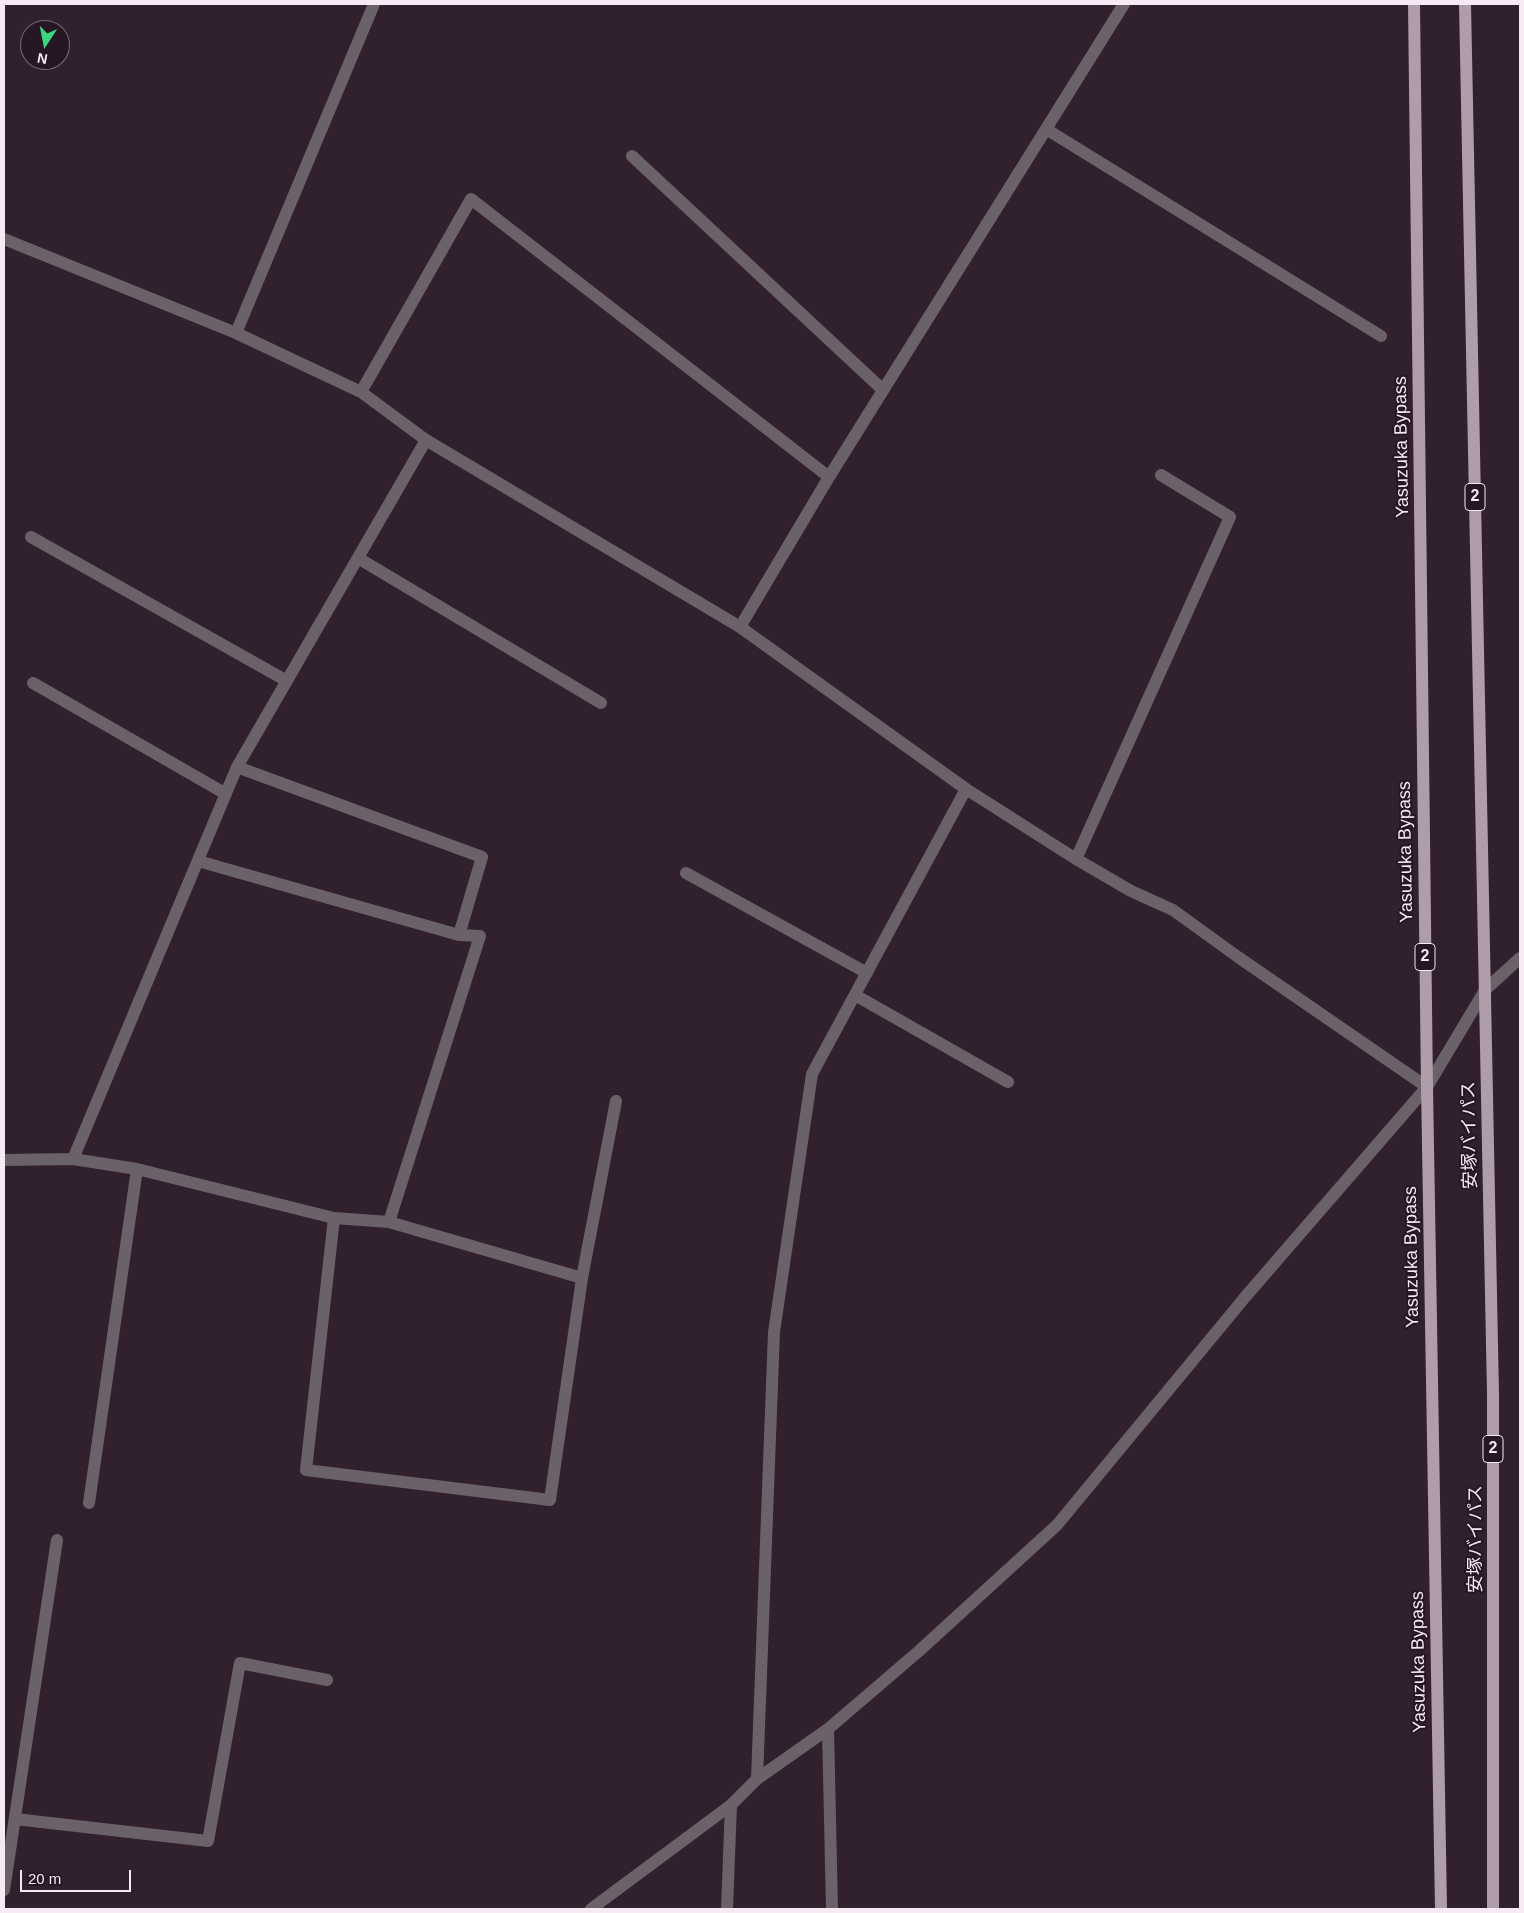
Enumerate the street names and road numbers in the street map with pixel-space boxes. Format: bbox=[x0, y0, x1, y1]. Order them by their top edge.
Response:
street label: Yasuzuka Bypass bbox=[1390, 376, 1414, 518]
road number: 2 bbox=[1465, 484, 1485, 511]
street label: Yasuzuka Bypass bbox=[1394, 781, 1418, 923]
road number: 2 bbox=[1415, 944, 1435, 970]
street label: 安塚バイパス bbox=[1458, 1081, 1482, 1189]
street label: Yasuzuka Bypass bbox=[1400, 1186, 1424, 1328]
road number: 2 bbox=[1483, 1436, 1503, 1462]
street label: 安塚バイパス bbox=[1465, 1485, 1487, 1593]
street label: Yasuzuka Bypass bbox=[1407, 1591, 1431, 1733]

